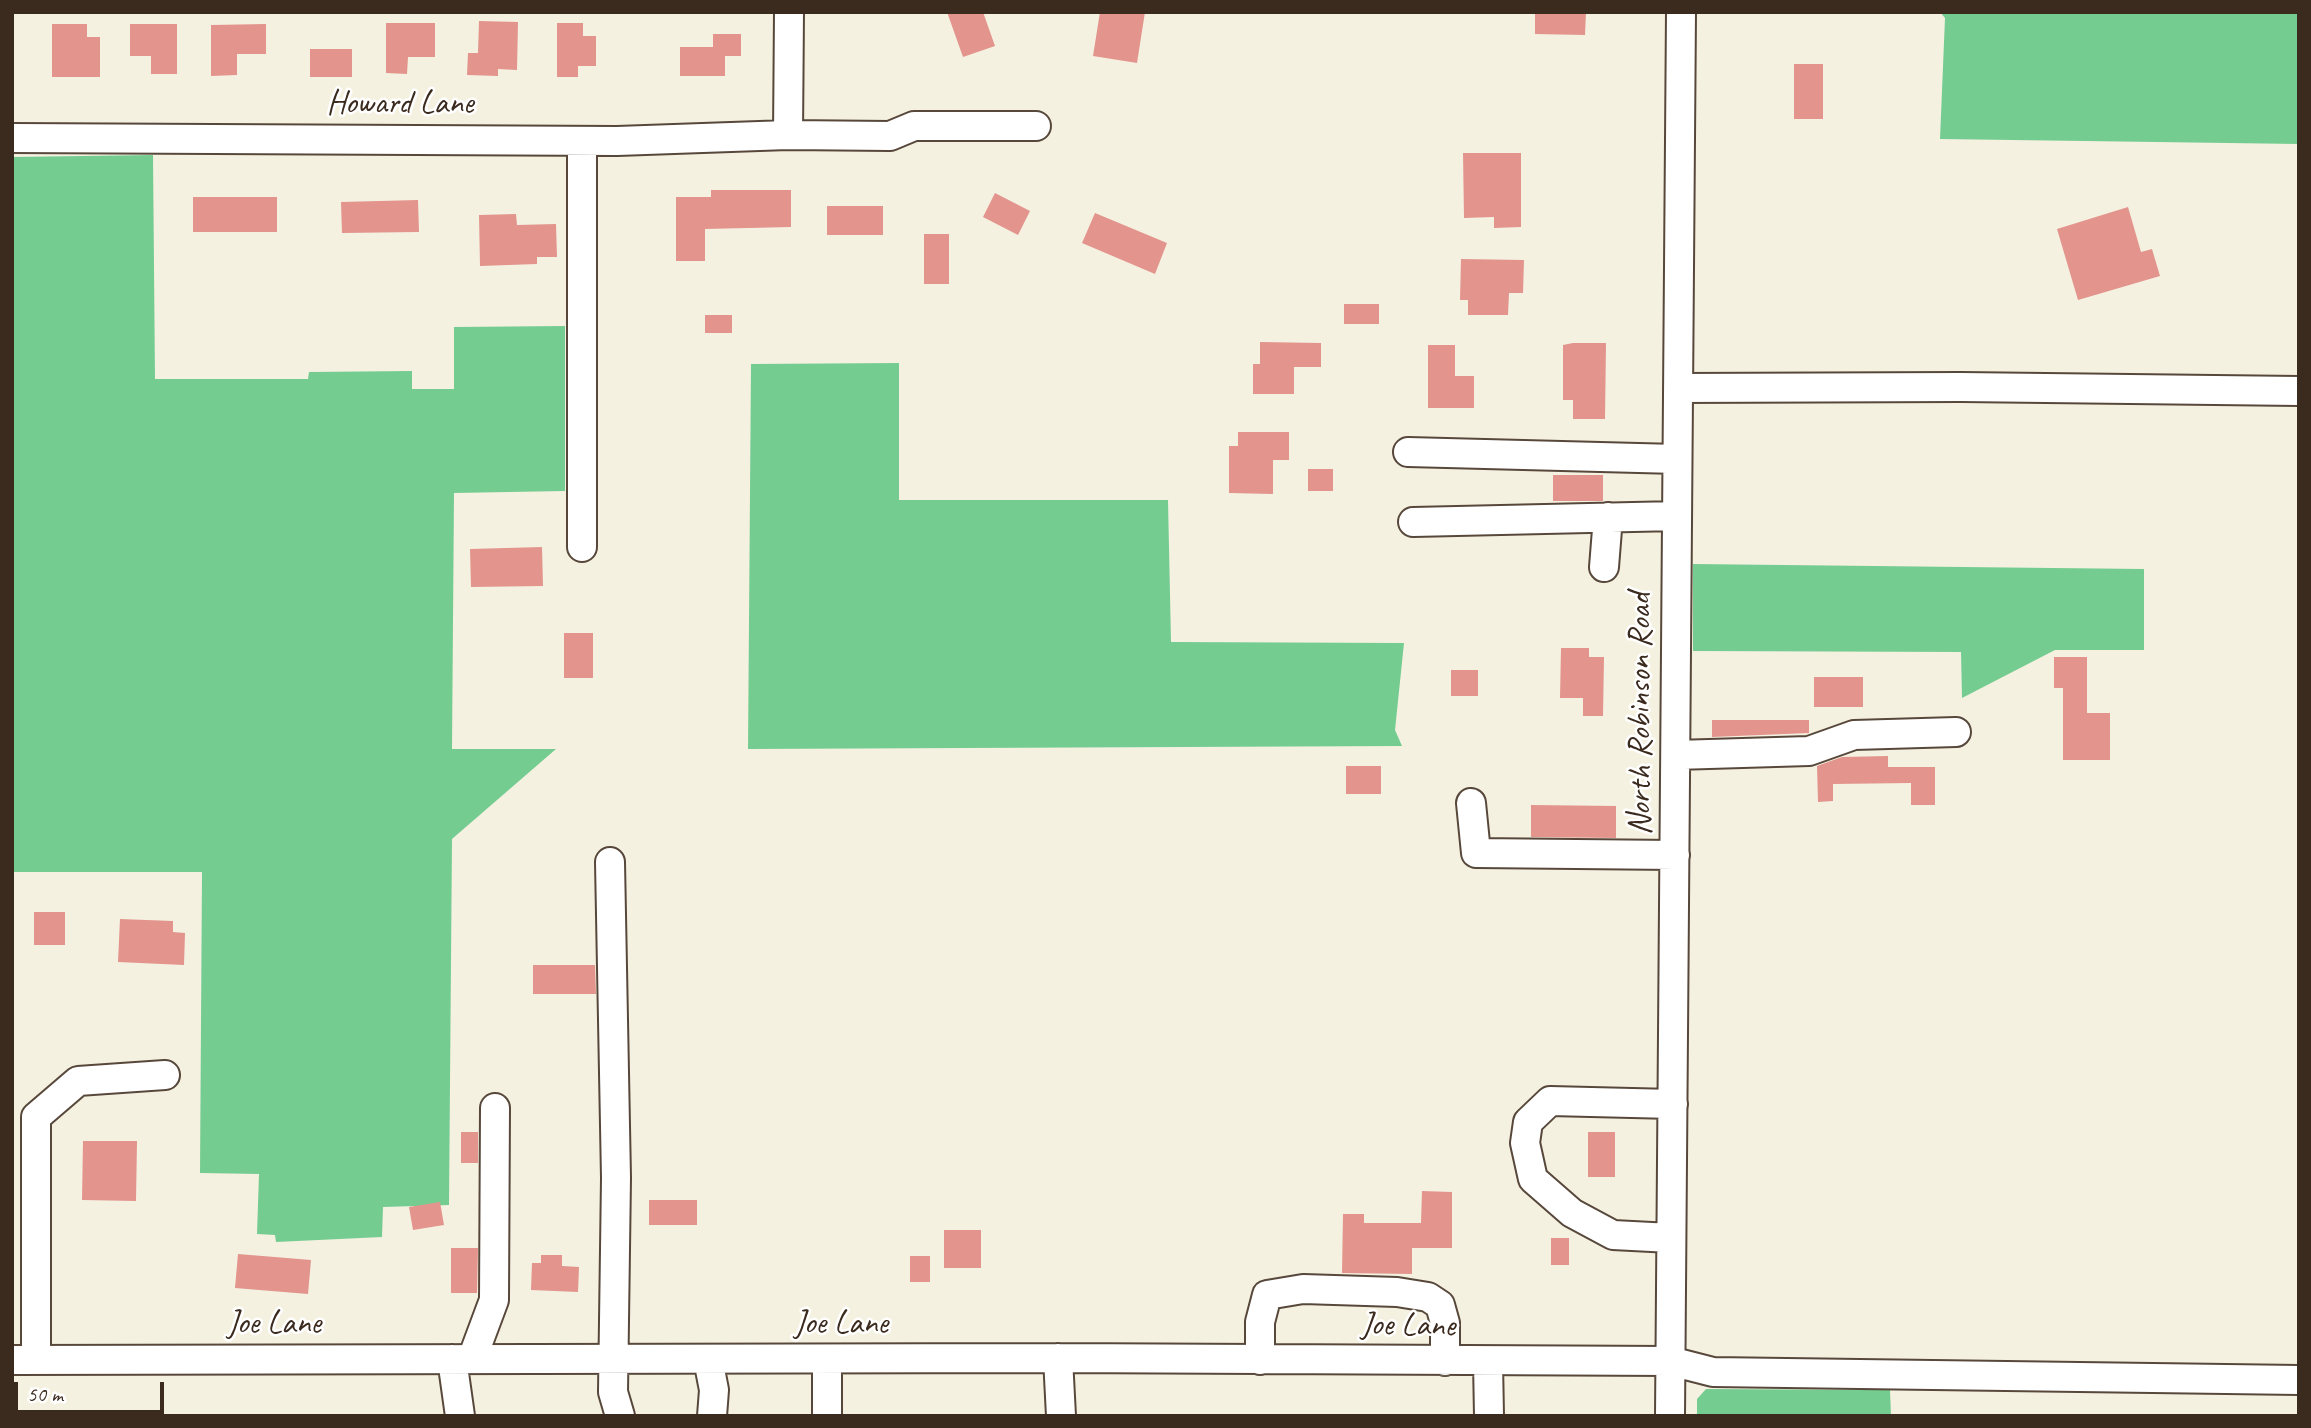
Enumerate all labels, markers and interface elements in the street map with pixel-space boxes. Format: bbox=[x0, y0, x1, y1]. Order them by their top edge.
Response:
street label: Howard Lane bbox=[326, 84, 474, 124]
street label: North Robinson Road bbox=[1621, 593, 1661, 835]
street label: Joe Lane bbox=[227, 1304, 321, 1344]
street label: Joe Lane bbox=[794, 1304, 888, 1344]
street label: Joe Lane bbox=[1361, 1305, 1455, 1347]
scale bar bbox=[18, 1368, 168, 1412]
text: 50 m bbox=[27, 1381, 63, 1407]

